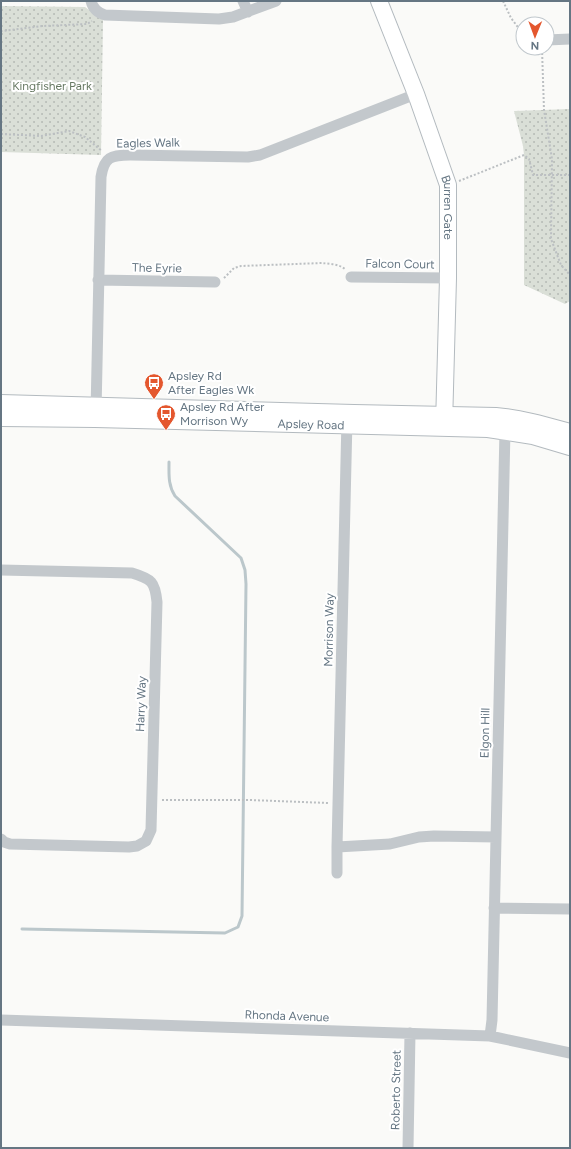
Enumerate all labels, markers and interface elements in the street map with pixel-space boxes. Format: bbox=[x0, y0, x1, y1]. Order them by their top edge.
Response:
north arrow bbox=[515, 16, 555, 56]
text: N bbox=[530, 39, 539, 52]
park label: Kingfisher Park bbox=[12, 79, 92, 93]
street label: Eagles Walk bbox=[116, 135, 180, 151]
street label: Burren Gate bbox=[438, 173, 455, 240]
street label: Falcon Court bbox=[365, 256, 435, 272]
street label: The Eyrie bbox=[132, 261, 182, 275]
place label: Apsley Rd After Eagles Wk bbox=[168, 369, 254, 397]
bus stop icon: Apsley Rd After Eagles Wk bbox=[143, 372, 165, 400]
place label: Apsley Rd After Morrison Wy bbox=[180, 400, 264, 428]
bus stop icon: Apsley Rd After Morrison Wy bbox=[155, 403, 177, 431]
street label: Apsley Road bbox=[277, 417, 344, 432]
street label: Morrison Way bbox=[321, 592, 337, 667]
street label: Harry Way bbox=[133, 675, 149, 732]
street label: Elgon Hill bbox=[478, 708, 492, 758]
street label: Rhonda Avenue bbox=[245, 1008, 330, 1024]
street label: Roberto Street bbox=[388, 1049, 404, 1130]

